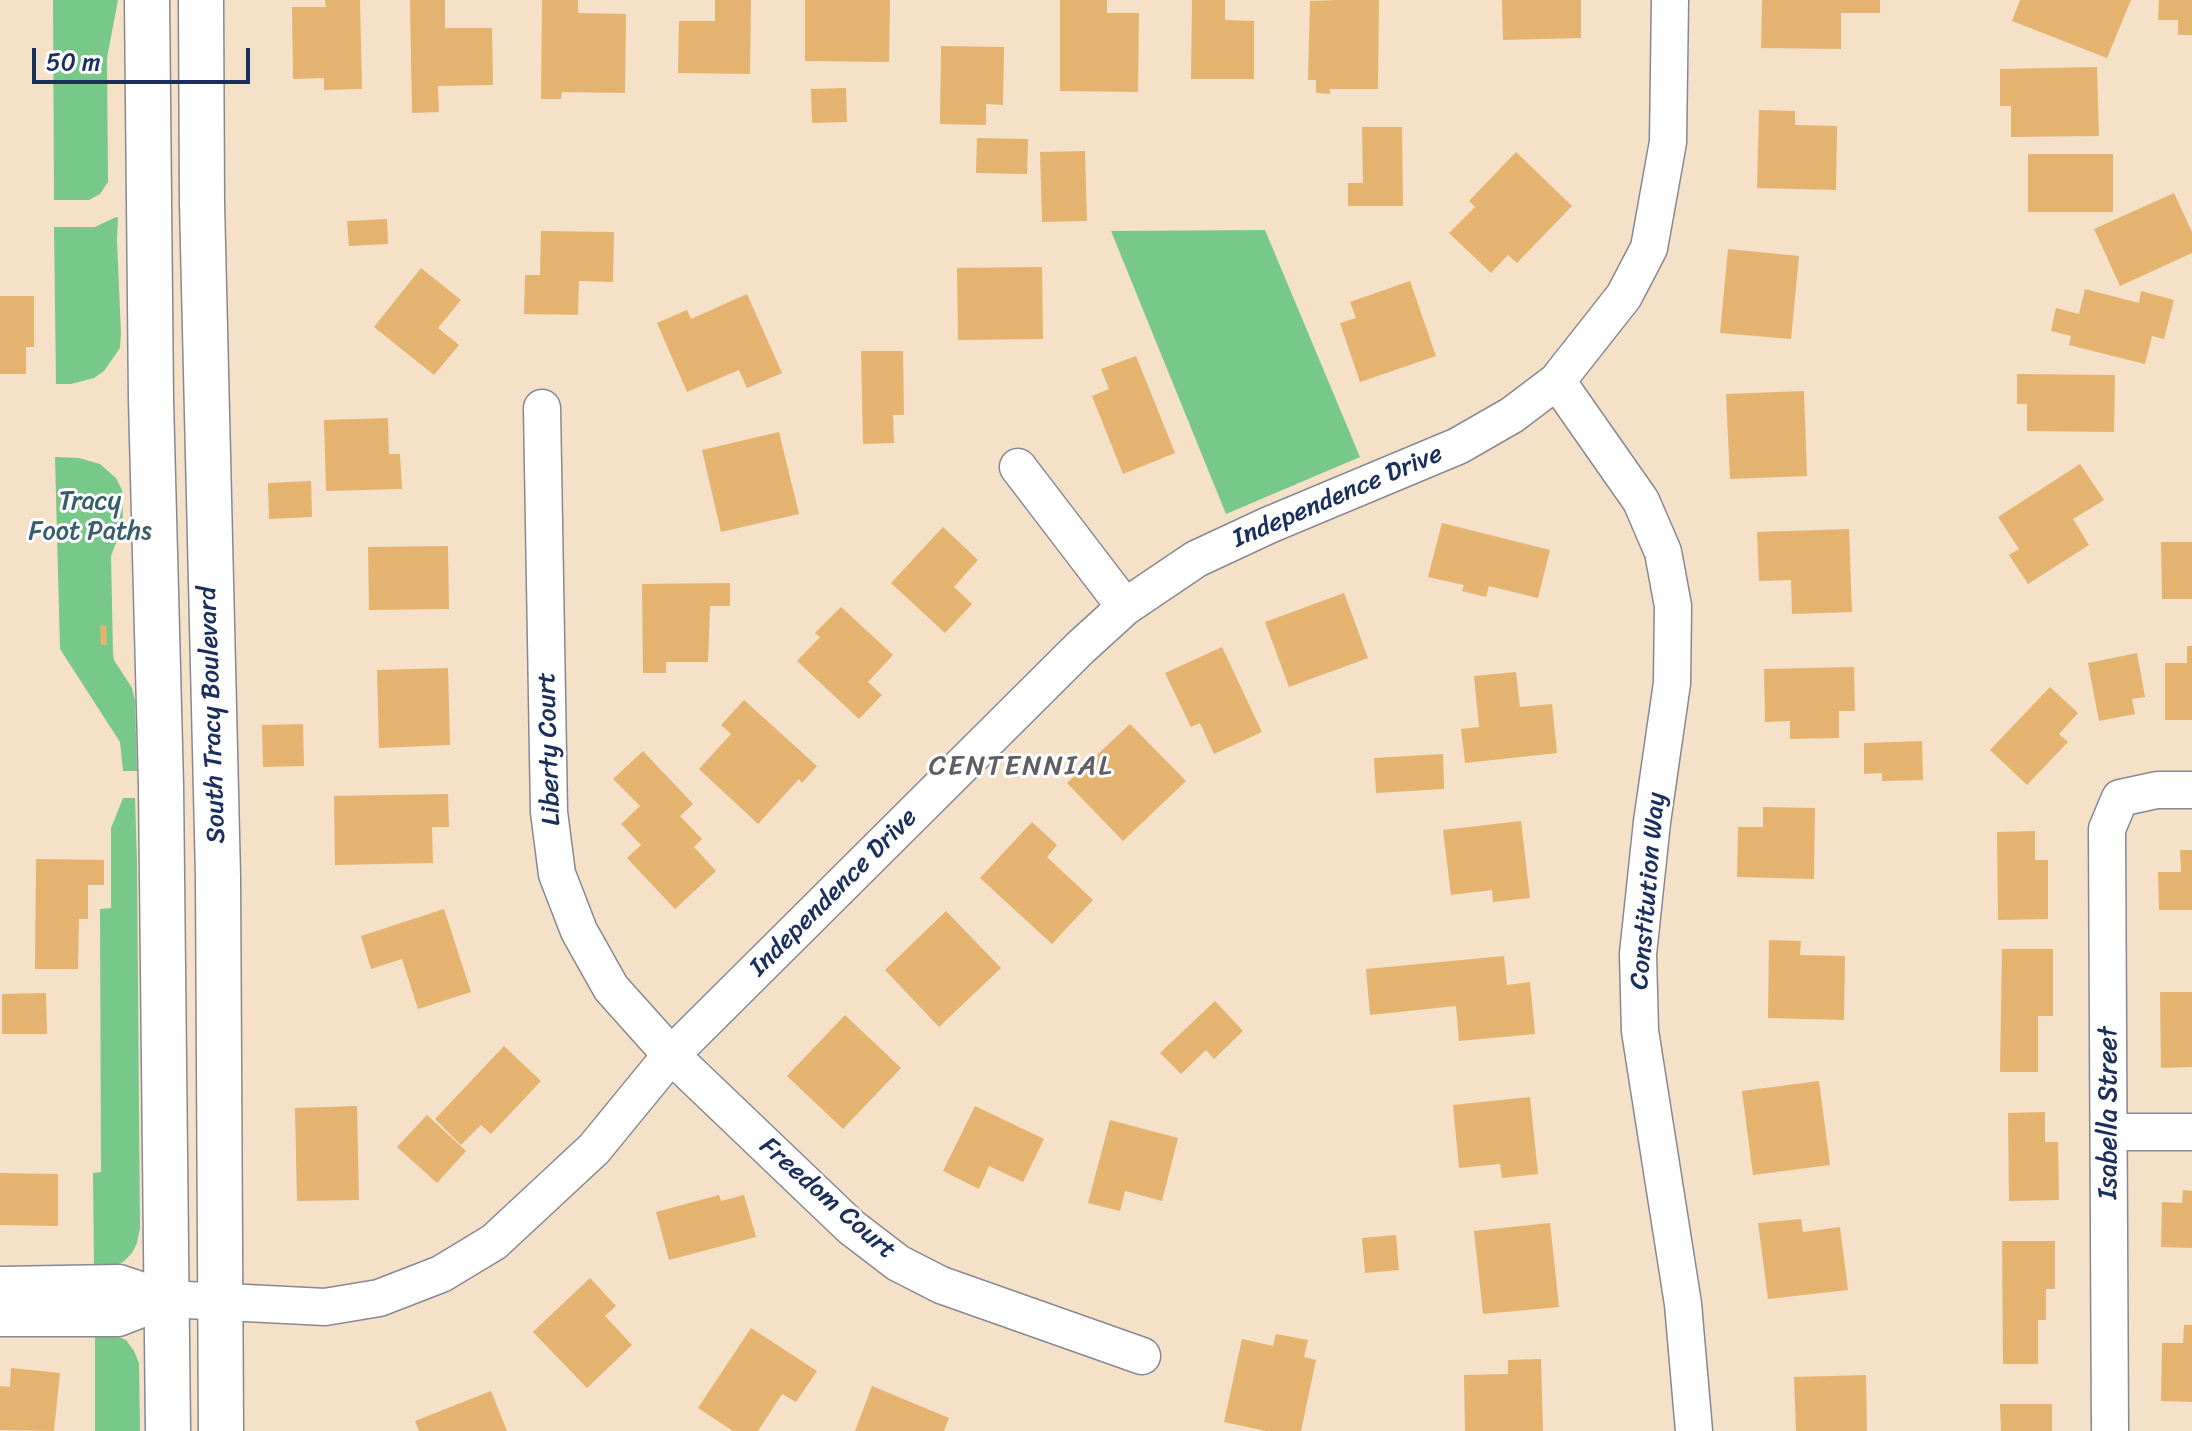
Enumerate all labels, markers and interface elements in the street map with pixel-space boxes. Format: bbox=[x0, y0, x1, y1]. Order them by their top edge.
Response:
scale bar bbox=[36, 32, 254, 82]
text: 50 m bbox=[46, 41, 101, 83]
street label: Independence Drive bbox=[1228, 439, 1448, 555]
park label: Tracy Foot Paths bbox=[28, 486, 152, 548]
street label: South Tracy Boulevard bbox=[193, 586, 233, 844]
street label: Liberty Court bbox=[532, 672, 568, 826]
district label: CENTENNIAL bbox=[930, 750, 1112, 784]
street label: Constitution Way bbox=[1625, 791, 1673, 991]
street label: Independence Drive bbox=[744, 803, 924, 983]
street label: Isabella Street bbox=[2093, 1027, 2125, 1199]
street label: Freedom Court bbox=[753, 1131, 901, 1267]

